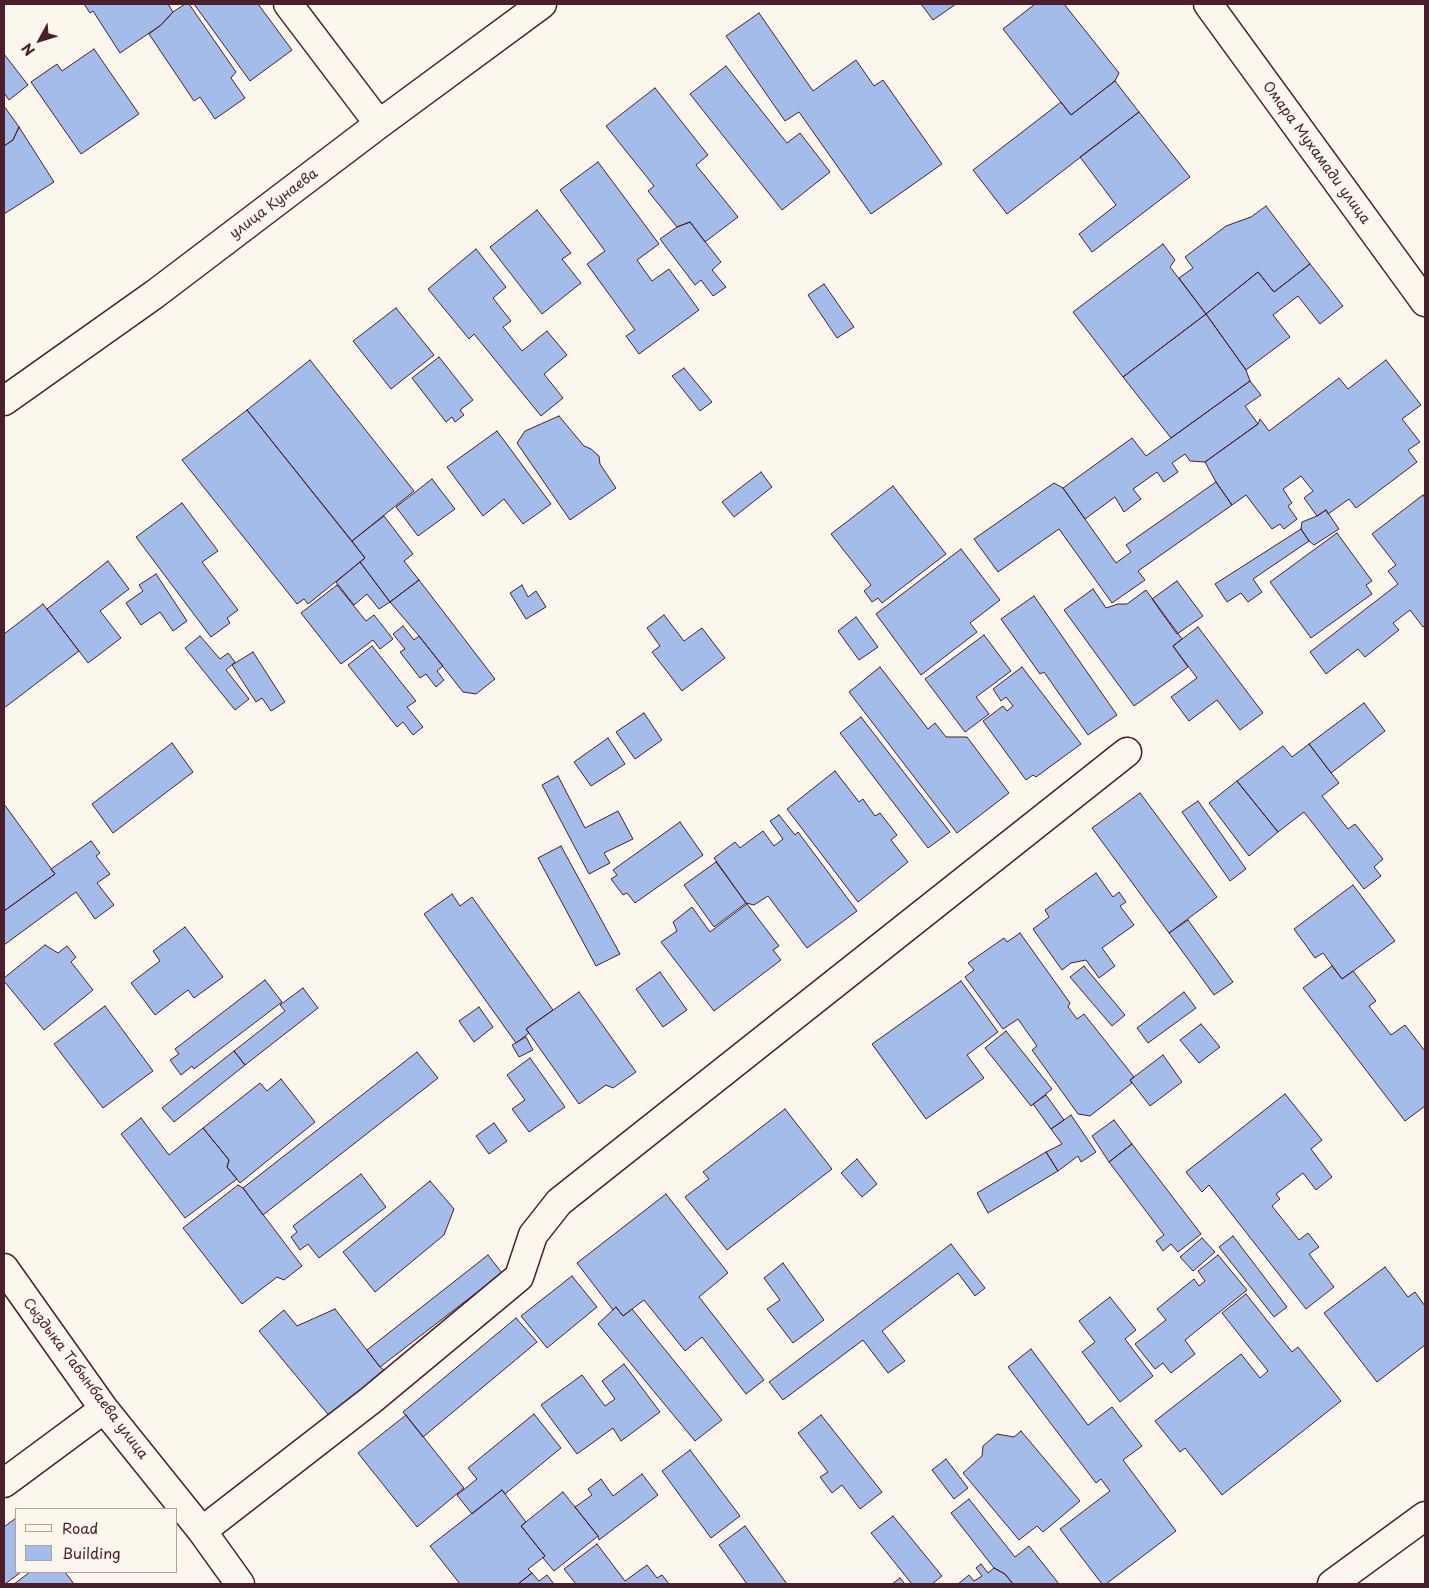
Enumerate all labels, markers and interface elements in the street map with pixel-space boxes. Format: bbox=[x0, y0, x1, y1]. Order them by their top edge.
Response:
north arrow bbox=[15, 15, 65, 65]
text: N bbox=[16, 39, 40, 61]
street label: Омара Мухамади улица bbox=[1259, 78, 1373, 228]
street label: улица Кунаева bbox=[227, 165, 321, 243]
street label: Сыздыка Табынбаева улица bbox=[19, 1295, 151, 1463]
legend bbox=[15, 1508, 178, 1573]
text: Road bbox=[62, 1516, 98, 1539]
text: Building bbox=[62, 1541, 121, 1564]

